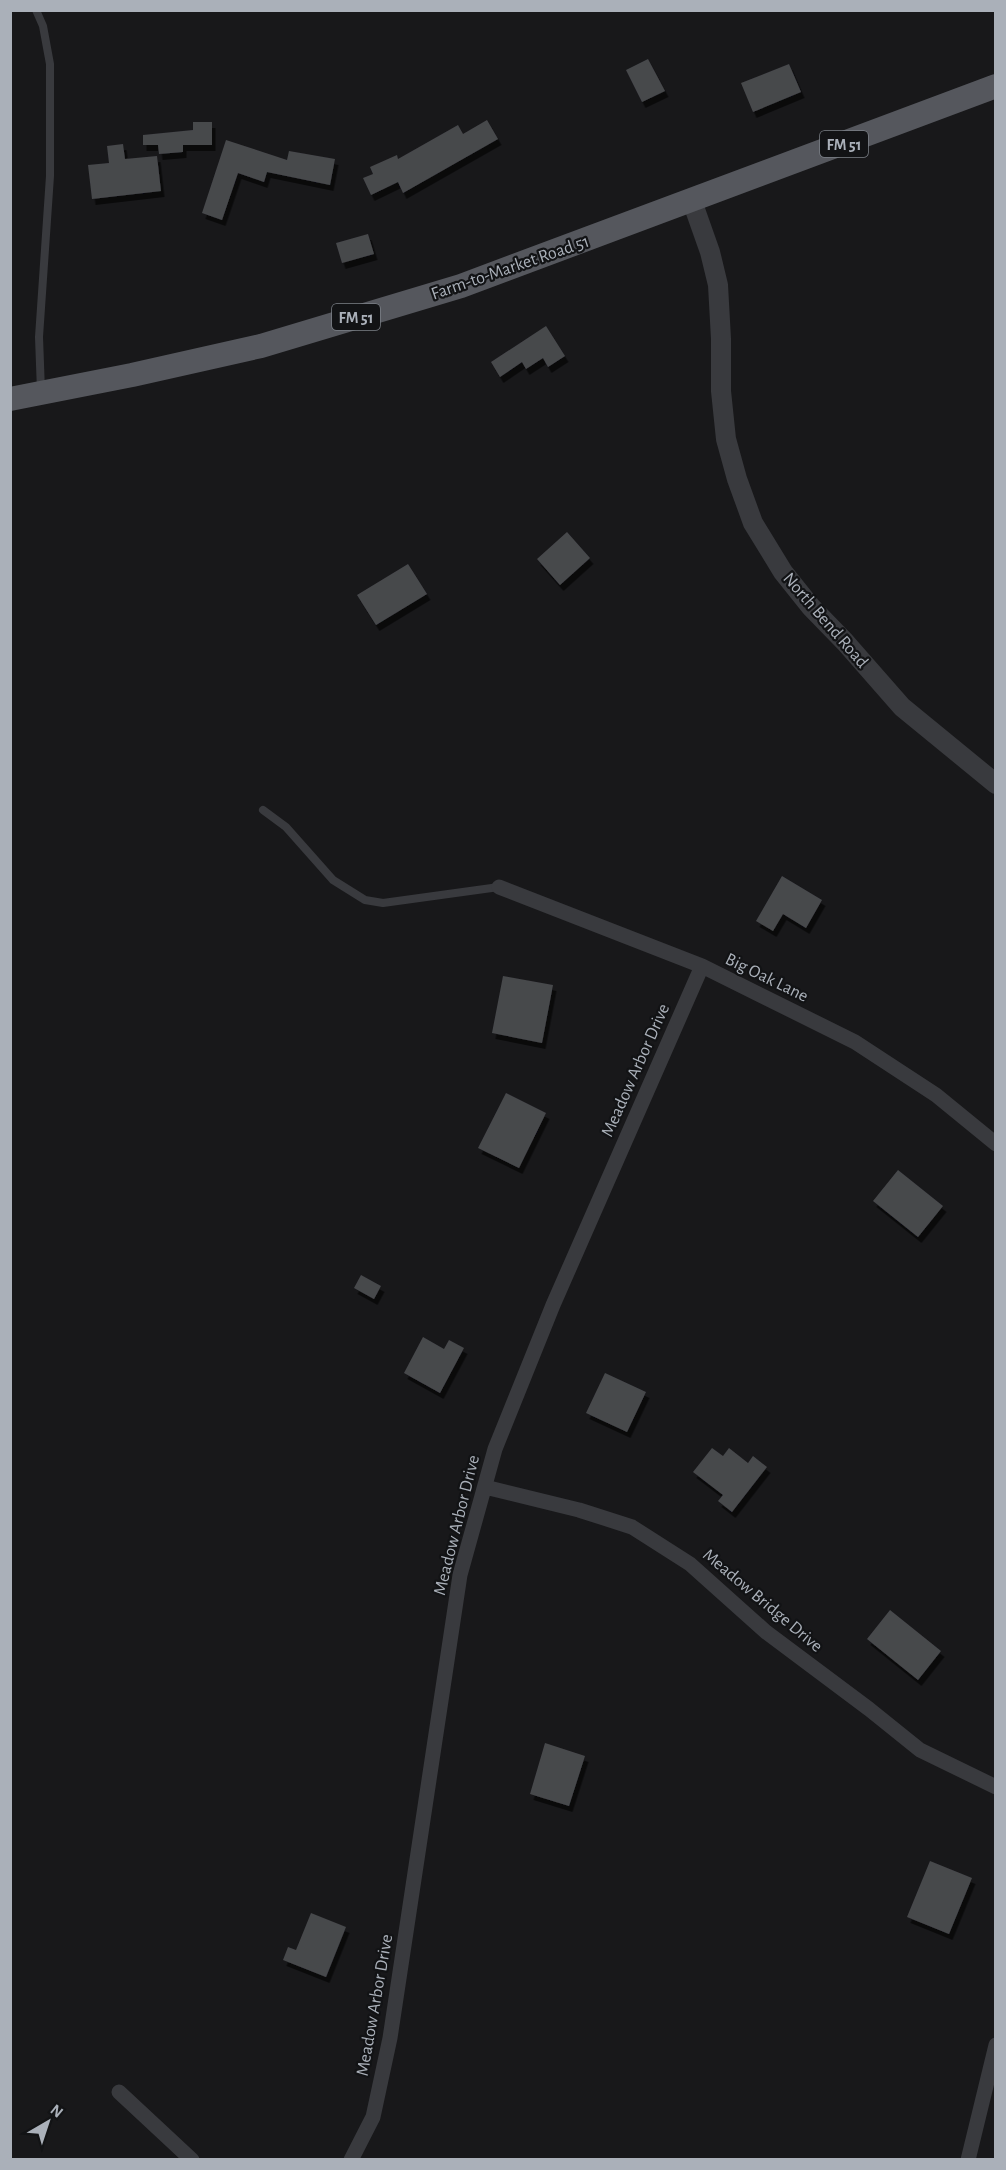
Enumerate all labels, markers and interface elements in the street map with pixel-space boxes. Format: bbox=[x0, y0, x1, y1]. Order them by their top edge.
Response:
road number: FM 51 bbox=[820, 131, 868, 157]
street label: Farm-to-Market Road 51 bbox=[429, 232, 592, 303]
road number: FM 51 bbox=[332, 304, 380, 330]
street label: North Bend Road bbox=[779, 570, 871, 672]
street label: Big Oak Lane bbox=[722, 950, 811, 1006]
street label: Meadow Arbor Drive bbox=[598, 1001, 673, 1140]
street label: Meadow Arbor Drive bbox=[431, 1453, 483, 1597]
street label: Meadow Bridge Drive bbox=[699, 1546, 826, 1656]
street label: Meadow Arbor Drive bbox=[354, 1933, 396, 2077]
north arrow bbox=[18, 2092, 78, 2152]
text: N bbox=[47, 2101, 66, 2121]

